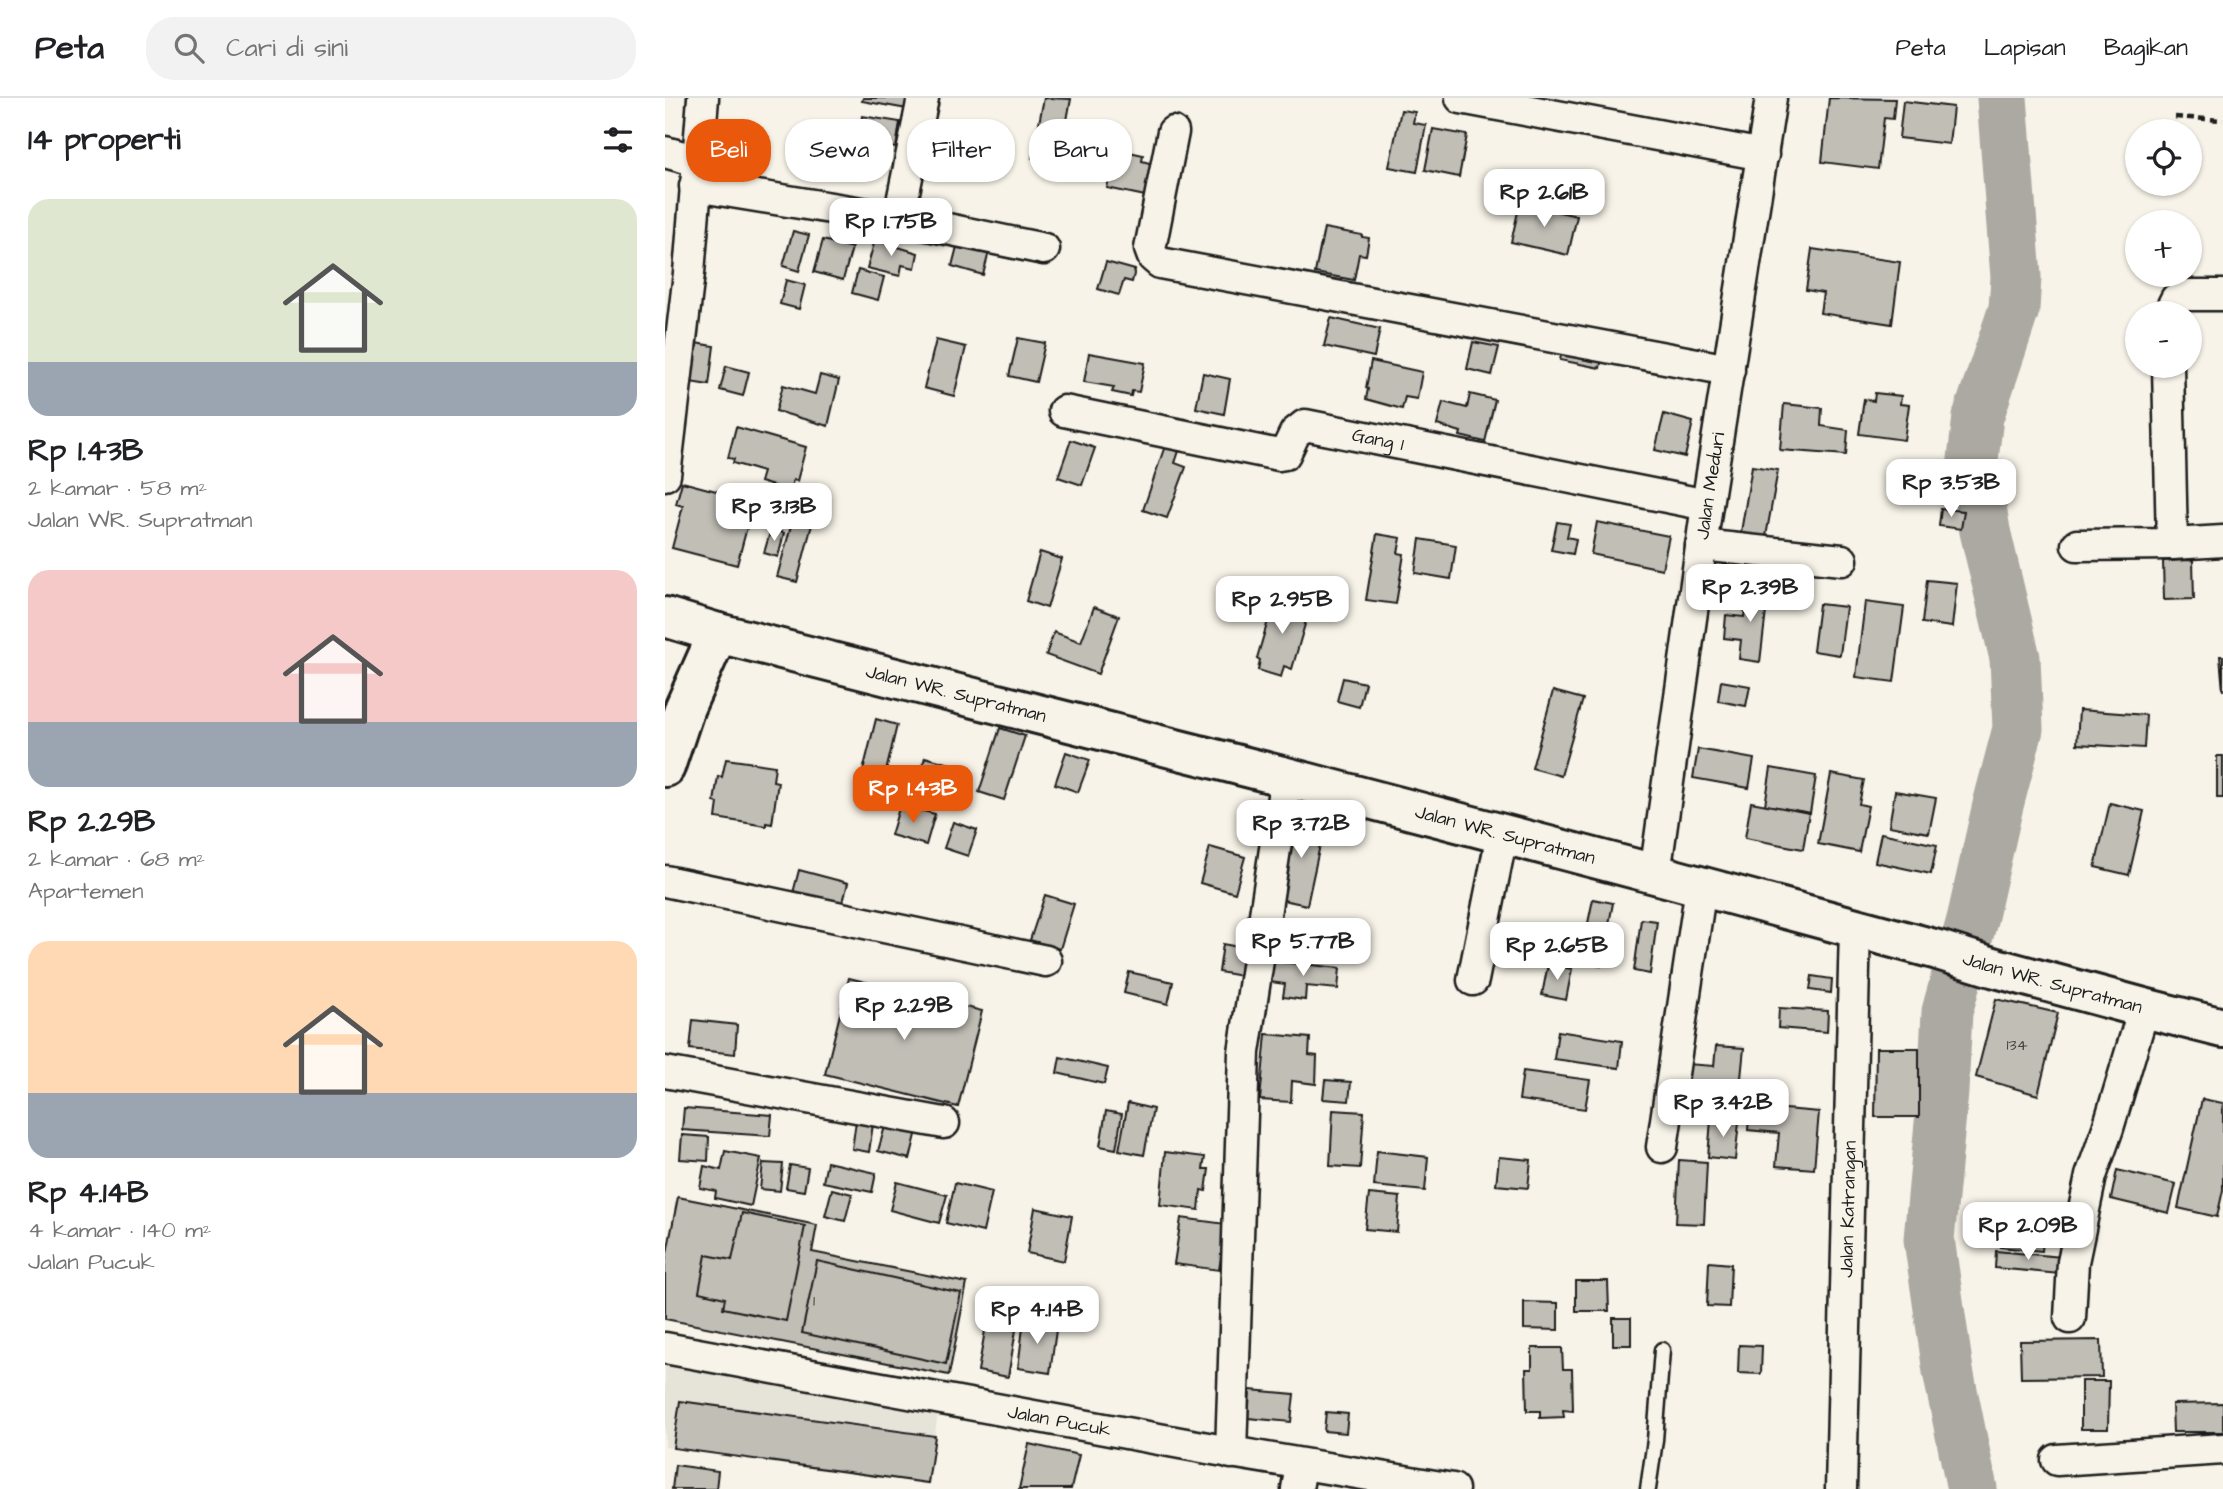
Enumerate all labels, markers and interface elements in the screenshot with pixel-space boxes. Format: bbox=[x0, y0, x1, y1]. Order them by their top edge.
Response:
search box bbox=[146, 17, 636, 80]
text: Peta bbox=[35, 25, 104, 71]
icon: search bbox=[170, 29, 208, 67]
text: Cari di sini bbox=[226, 30, 348, 66]
text: Peta bbox=[1895, 31, 1946, 65]
text: Lapisan bbox=[1984, 31, 2066, 65]
text: Bagikan bbox=[2104, 31, 2188, 65]
text: 14 properti bbox=[28, 119, 181, 161]
chip: Beli bbox=[686, 119, 771, 182]
chip: Sewa bbox=[785, 119, 893, 182]
chip: Filter bbox=[907, 119, 1015, 182]
chip: Baru bbox=[1029, 119, 1132, 182]
map controls bbox=[2125, 119, 2202, 378]
button: locate bbox=[2125, 119, 2202, 196]
icon: filters bbox=[599, 121, 637, 159]
pin: Rp 2.61B bbox=[1472, 170, 1616, 229]
text: Rp 2.61B bbox=[1500, 176, 1588, 208]
pin: Rp 1.75B bbox=[819, 198, 963, 258]
text: Rp 1.75B bbox=[845, 205, 937, 237]
button: + bbox=[2125, 210, 2202, 287]
icon: home bbox=[270, 245, 396, 371]
button: − bbox=[2125, 301, 2202, 378]
street label: Gang 1 bbox=[1350, 421, 1407, 458]
text: Rp 1.43B bbox=[28, 430, 143, 472]
street label: Jalan Meduri bbox=[1689, 430, 1732, 541]
pin: Rp 3.53B bbox=[1879, 460, 2023, 519]
text: Rp 3.53B bbox=[1902, 466, 2000, 498]
text: 2 kamar · 58 m² bbox=[28, 472, 207, 504]
pin: Rp 3.13B bbox=[702, 484, 846, 543]
text: Rp 3.13B bbox=[732, 490, 816, 522]
text: Jalan WR. Supratman bbox=[28, 504, 252, 536]
pin: Rp 2.39B bbox=[1678, 564, 1822, 624]
text: Rp 2.39B bbox=[1702, 571, 1798, 603]
pin: Rp 2.95B bbox=[1210, 576, 1354, 636]
text: Rp 2.95B bbox=[1232, 583, 1332, 615]
icon: home bbox=[270, 616, 396, 742]
street label: Jalan WR. Supratman bbox=[863, 657, 1049, 729]
pin: Rp 1.43B bbox=[841, 766, 985, 825]
text: Rp 1.43B bbox=[869, 772, 957, 804]
street label: Jalan WR. Supratman bbox=[1412, 798, 1598, 871]
pin: Rp 3.72B bbox=[1229, 800, 1373, 860]
text: Rp 2.29B bbox=[28, 801, 155, 843]
text: Rp 3.72B bbox=[1252, 807, 1350, 839]
text: 2 kamar · 68 m² bbox=[28, 843, 205, 875]
text: Apartemen bbox=[28, 875, 144, 907]
pin: Rp 5.77B bbox=[1231, 918, 1375, 978]
pin: Rp 2.65B bbox=[1485, 922, 1629, 982]
text: Rp 5.77B bbox=[1252, 925, 1354, 957]
text: Rp 2.65B bbox=[1506, 929, 1608, 961]
street label: Jalan WR. Supratman bbox=[1959, 945, 2145, 1020]
pin: Rp 2.29B bbox=[832, 982, 976, 1042]
icon: home bbox=[270, 987, 396, 1113]
text: Rp 2.29B bbox=[855, 989, 953, 1021]
house number: 134 bbox=[2006, 1034, 2028, 1056]
pin: Rp 3.42B bbox=[1651, 1080, 1795, 1139]
text: Rp 3.42B bbox=[1674, 1086, 1772, 1118]
street label: Jalan Katrangan bbox=[1833, 1140, 1864, 1278]
text: Rp 4.14B bbox=[28, 1172, 148, 1214]
pin: Rp 2.09B bbox=[1956, 1202, 2100, 1262]
text: Rp 2.09B bbox=[1979, 1209, 2077, 1241]
text: 4 kamar · 140 m² bbox=[28, 1214, 211, 1246]
text: Jalan Pucuk bbox=[28, 1246, 155, 1278]
pin: Rp 4.14B bbox=[965, 1286, 1109, 1346]
house number: 1 bbox=[813, 1290, 815, 1312]
text: Rp 4.14B bbox=[991, 1293, 1083, 1325]
street label: Jalan Pucuk bbox=[1005, 1398, 1114, 1444]

